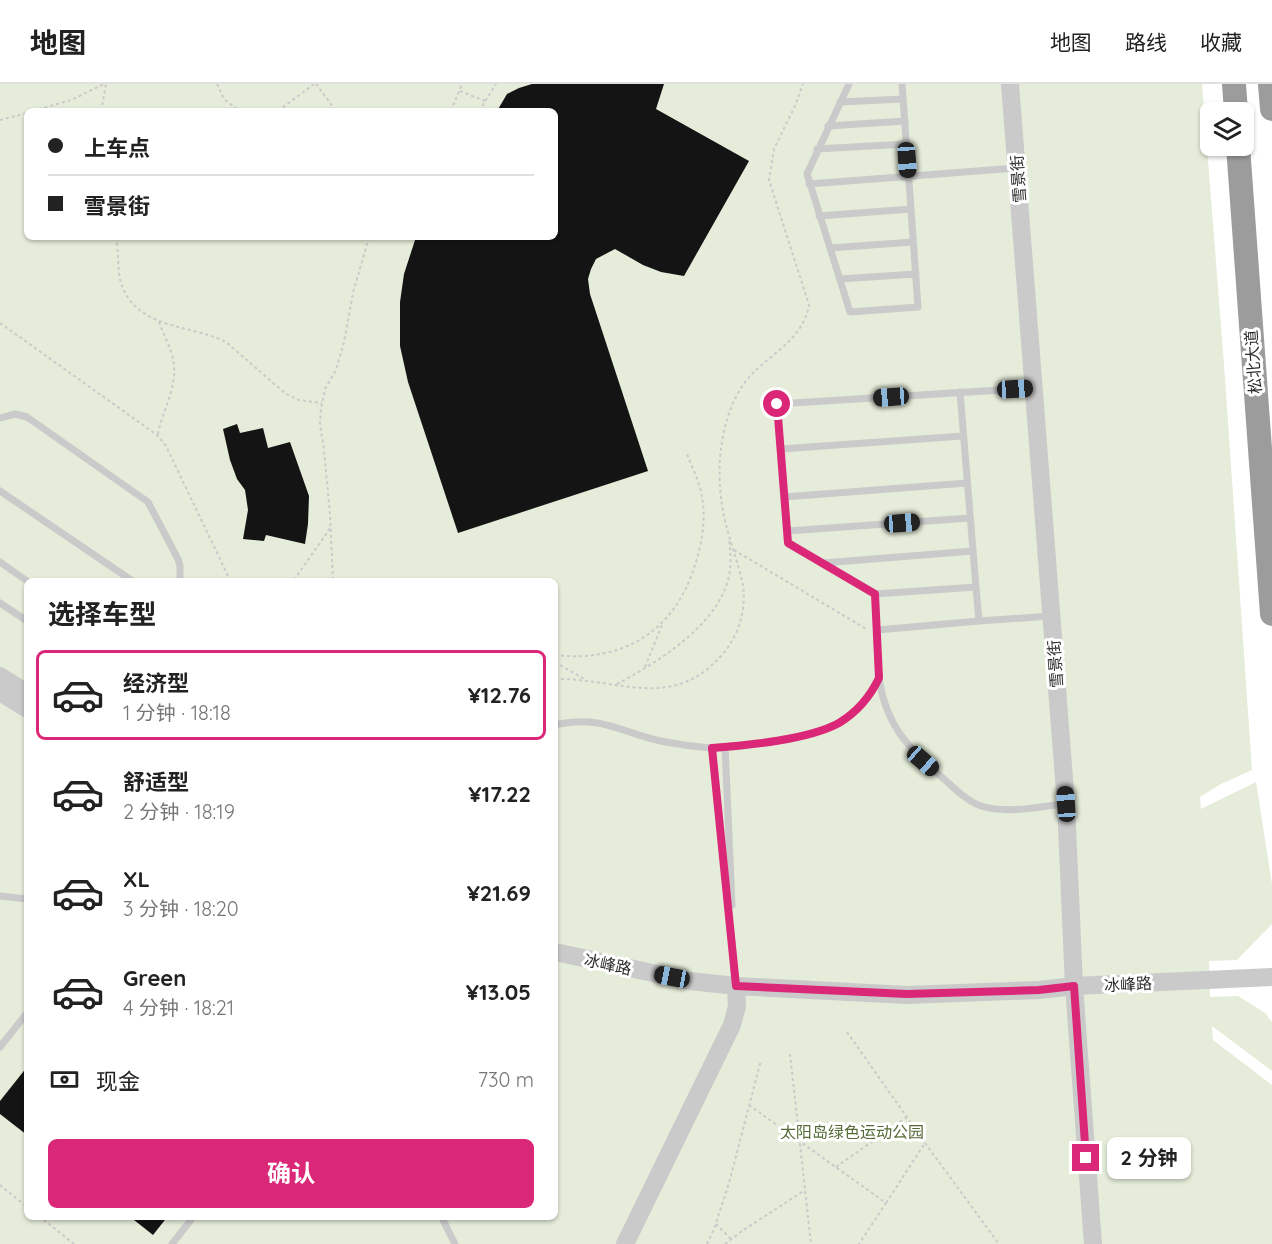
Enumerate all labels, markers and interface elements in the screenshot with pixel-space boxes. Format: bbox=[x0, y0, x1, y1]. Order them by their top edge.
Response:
text: 地图 bbox=[30, 25, 86, 60]
text: 地图 bbox=[1050, 29, 1092, 55]
text: 路线 bbox=[1125, 29, 1167, 55]
text: 收藏 bbox=[1200, 29, 1242, 55]
map controls bbox=[1200, 102, 1254, 156]
button: layers bbox=[1200, 102, 1254, 156]
text: 上车点 bbox=[84, 134, 150, 162]
car bbox=[897, 141, 917, 179]
street label: 雪景街 bbox=[1006, 154, 1030, 204]
text: 雪景街 bbox=[84, 192, 150, 220]
street label: 松北大道 bbox=[1241, 329, 1265, 395]
car bbox=[997, 379, 1033, 399]
car bbox=[872, 387, 910, 407]
route start bbox=[763, 390, 790, 417]
car bbox=[883, 513, 921, 533]
text: 选择车型 bbox=[48, 597, 156, 631]
street label: 雪景街 bbox=[1043, 639, 1067, 689]
icon: car bbox=[51, 668, 105, 722]
text: 经济型 bbox=[123, 669, 189, 697]
text: ¥12.76 bbox=[468, 681, 531, 709]
text: 1 分钟 · 18:18 bbox=[123, 700, 231, 725]
car bbox=[904, 742, 942, 780]
icon: car bbox=[51, 767, 105, 821]
text: 舒适型 bbox=[123, 768, 189, 796]
text: ¥17.22 bbox=[468, 780, 531, 808]
car bbox=[1056, 785, 1076, 823]
text: 2 分钟 · 18:19 bbox=[123, 799, 235, 824]
text: XL bbox=[123, 865, 150, 893]
icon: car bbox=[51, 866, 105, 920]
text: ¥21.69 bbox=[467, 879, 531, 907]
text: 3 分钟 · 18:20 bbox=[123, 896, 239, 921]
street label: 冰峰路 bbox=[582, 949, 634, 979]
text: Green bbox=[123, 964, 186, 992]
icon: car bbox=[51, 965, 105, 1019]
car bbox=[653, 965, 691, 989]
street label: 冰峰路 bbox=[1104, 973, 1152, 995]
text: ¥13.05 bbox=[466, 978, 531, 1006]
text: 4 分钟 · 18:21 bbox=[123, 995, 234, 1020]
icon: cash bbox=[48, 1063, 81, 1096]
text: 现金 bbox=[96, 1067, 140, 1095]
text: 730 m bbox=[478, 1067, 534, 1092]
park label: 太阳岛绿色运动公园 bbox=[780, 1122, 924, 1142]
callout: 2 分钟 bbox=[1107, 1137, 1191, 1179]
button: 确认 bbox=[48, 1139, 534, 1208]
route end bbox=[1072, 1144, 1099, 1171]
text: 2 分钟 bbox=[1121, 1145, 1177, 1170]

